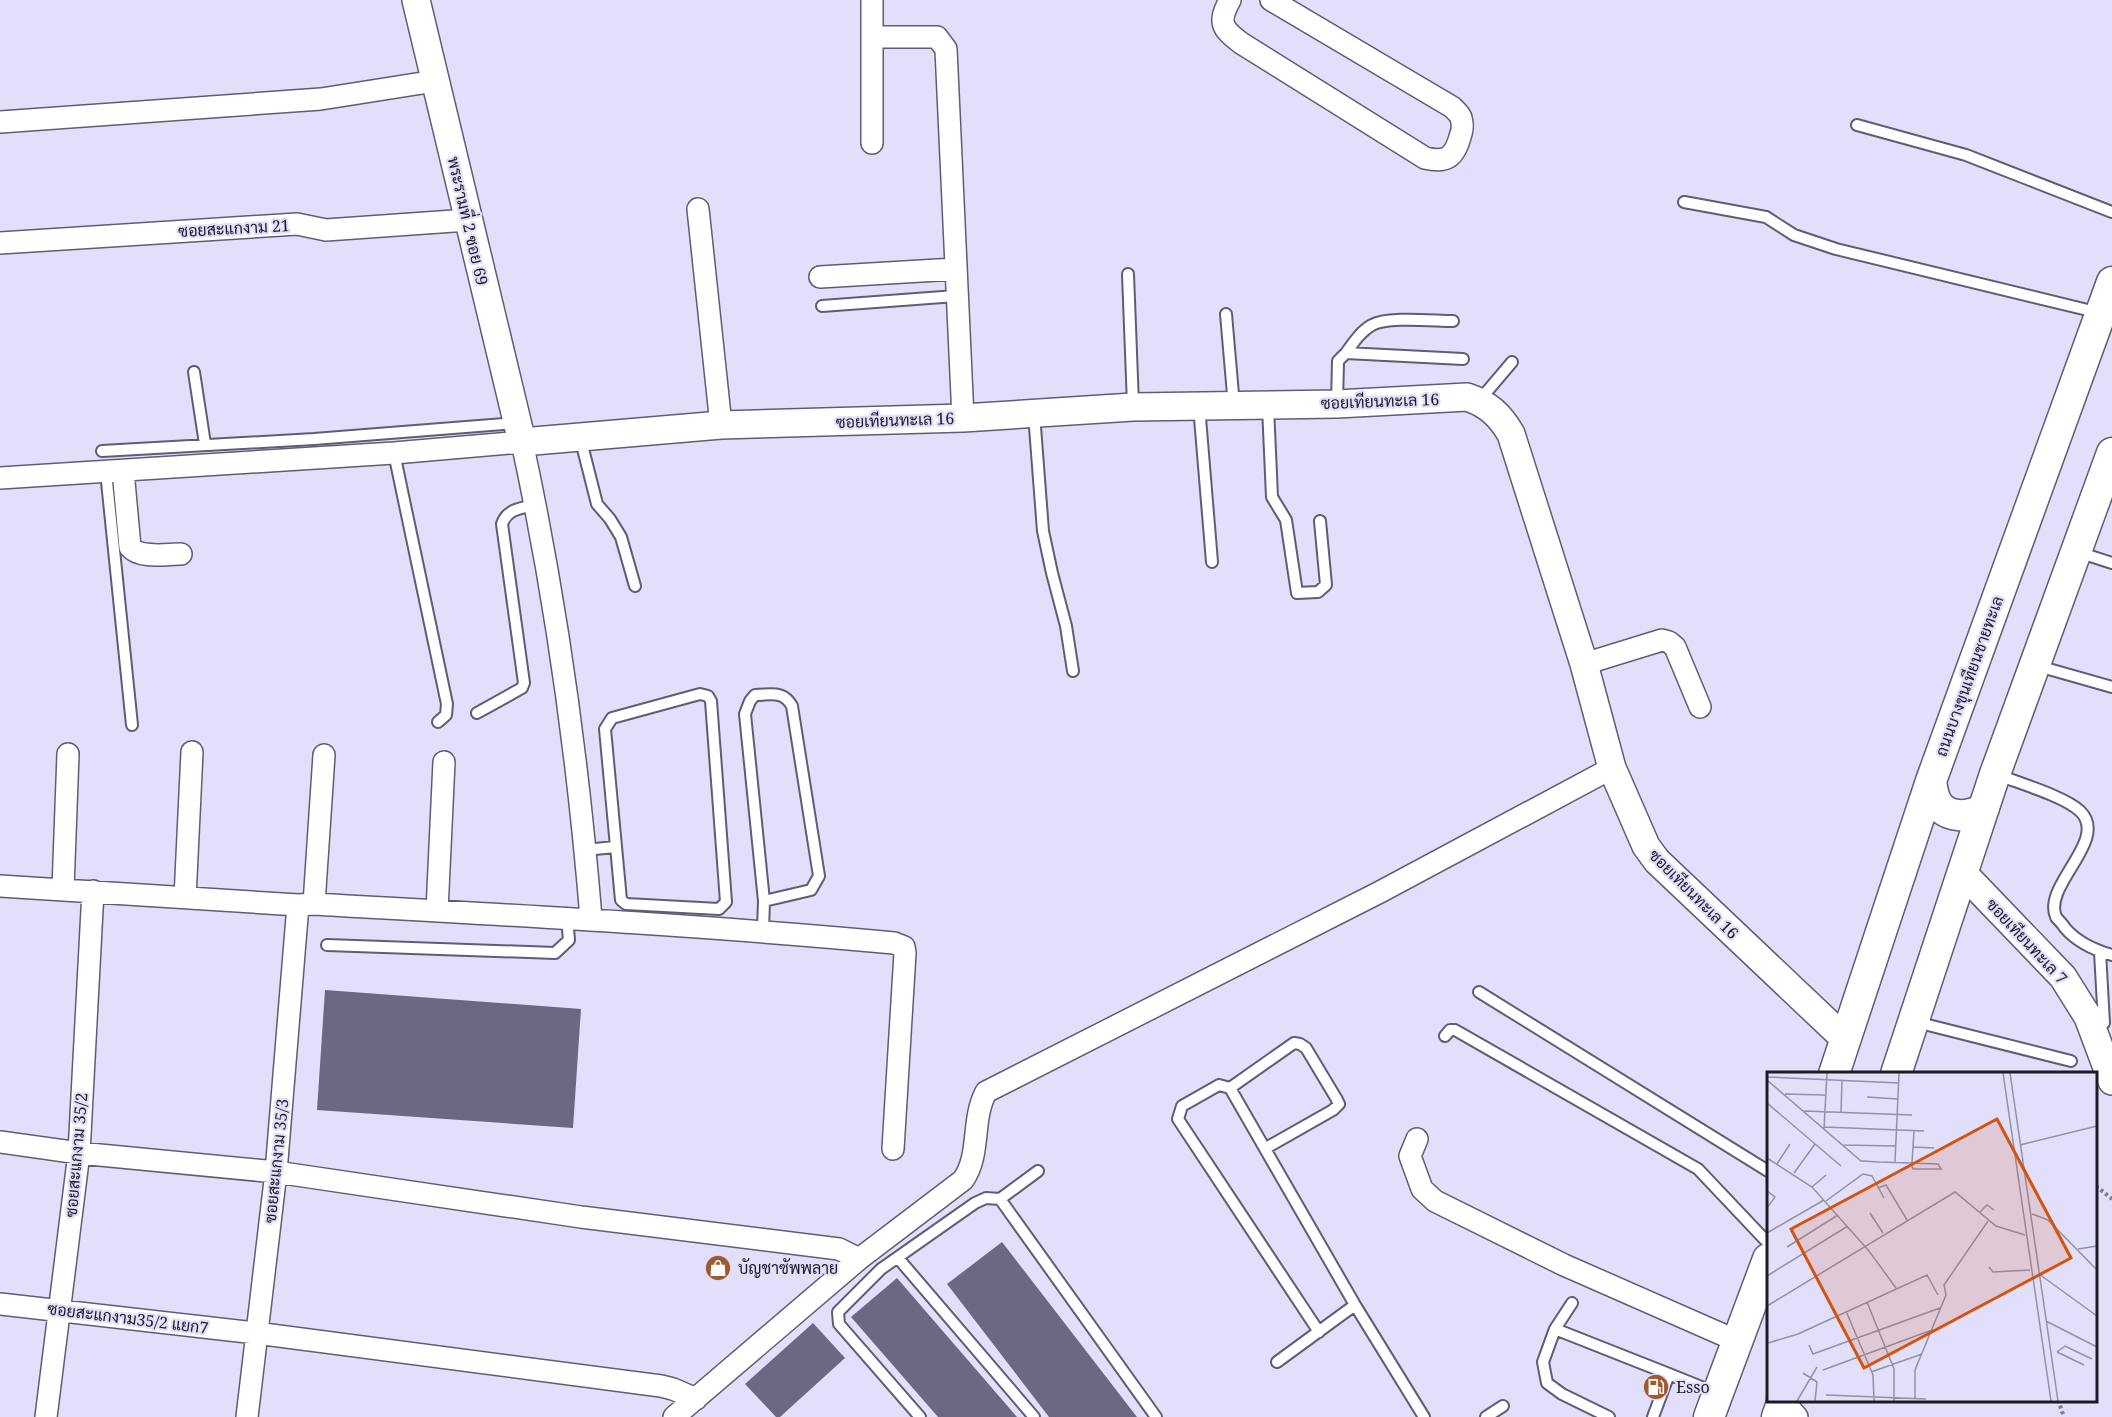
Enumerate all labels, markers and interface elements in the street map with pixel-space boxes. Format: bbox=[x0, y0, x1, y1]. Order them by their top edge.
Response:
street label: พระรามที่ 2 ซอย 69 bbox=[443, 154, 496, 287]
street label: ซอยสะแกงาม 21 bbox=[178, 214, 290, 242]
street label: ซอยเทียนทะเล 16 bbox=[1320, 388, 1440, 414]
street label: ซอยเทียนทะเล 16 bbox=[835, 407, 955, 433]
street label: ถนนบางขุนเทียนชายทะเล bbox=[1930, 593, 2009, 760]
street label: ซอยเทียนทะเล 16 bbox=[1644, 844, 1744, 944]
street label: ซอยเทียนทะเล 7 bbox=[1982, 893, 2072, 989]
inset map bbox=[1767, 1072, 2097, 1402]
street label: ซอยสะแกงาม 35/2 bbox=[60, 1092, 92, 1218]
street label: ซอยสะแกงาม 35/3 bbox=[259, 1098, 293, 1224]
shop icon: บัญชาซัพพลาย bbox=[703, 1253, 733, 1283]
place label: บัญชาซัพพลาย bbox=[738, 1257, 838, 1279]
street label: ซอยสะแกงาม35/2 แยก7 bbox=[46, 1297, 210, 1339]
fuel station icon: Esso bbox=[1641, 1372, 1671, 1402]
place label: Esso bbox=[1676, 1376, 1710, 1398]

